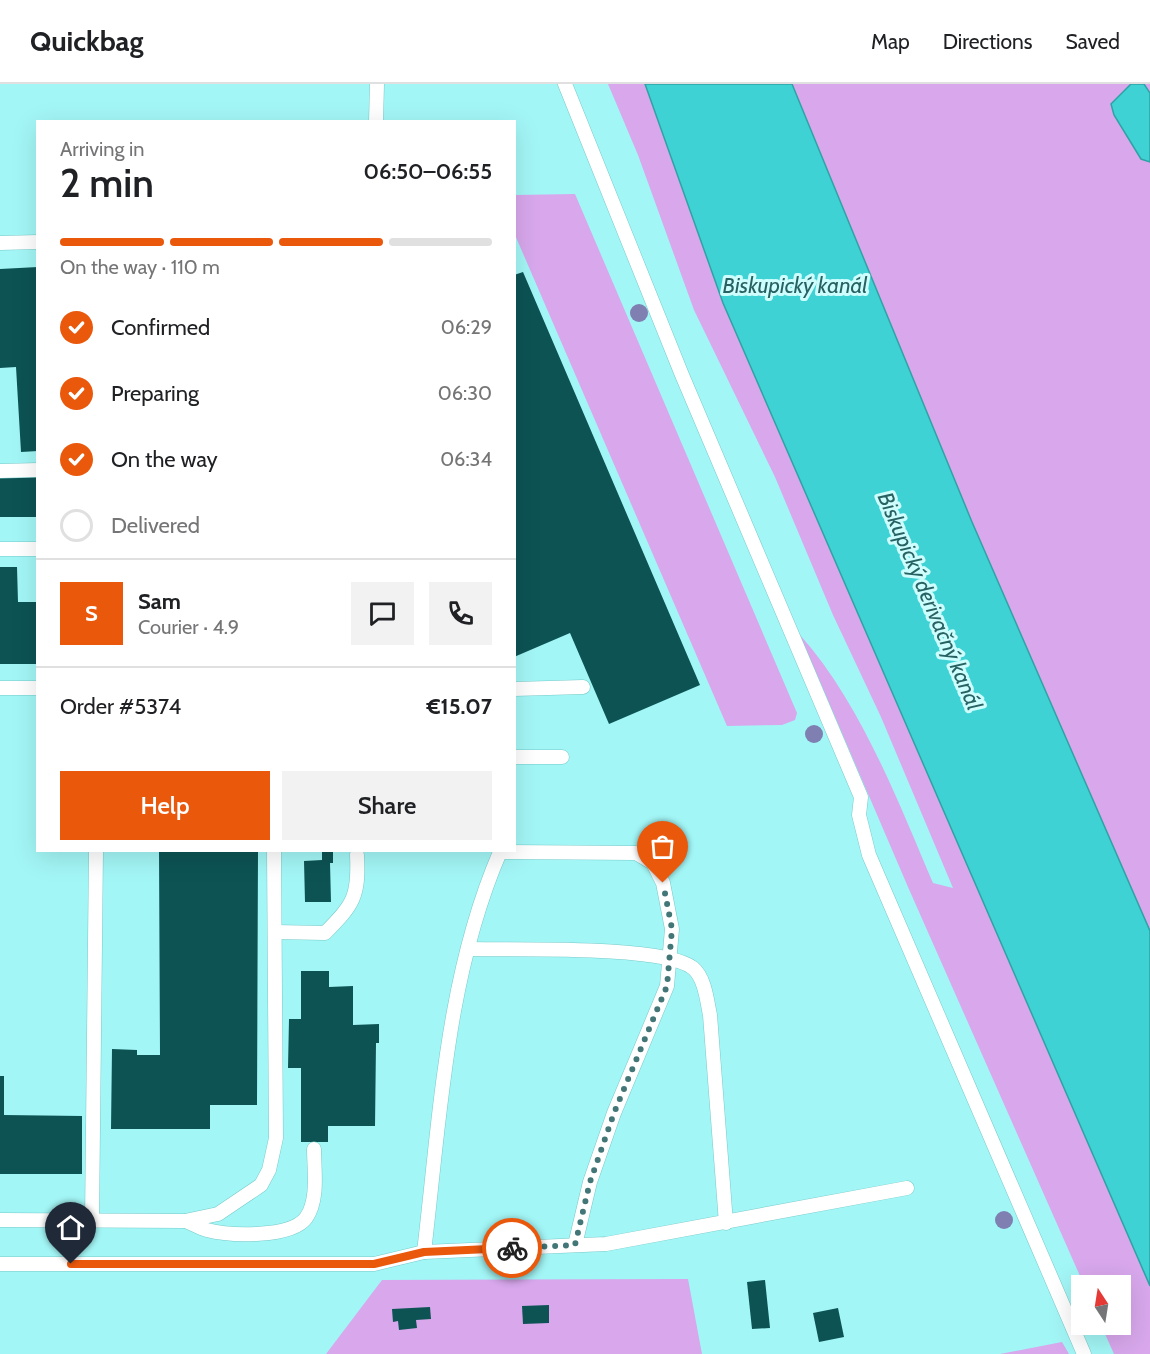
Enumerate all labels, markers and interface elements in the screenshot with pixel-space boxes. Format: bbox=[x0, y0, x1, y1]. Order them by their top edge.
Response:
text: Quickbag bbox=[30, 24, 144, 58]
text: Map bbox=[871, 29, 910, 54]
text: Directions bbox=[943, 29, 1032, 54]
text: Saved bbox=[1065, 29, 1120, 54]
text: Arriving in bbox=[60, 137, 144, 161]
text: 06:50–06:55 bbox=[364, 158, 492, 185]
text: 2 min bbox=[60, 159, 154, 207]
text: On the way · 110 m bbox=[60, 255, 220, 279]
water label: Biskupický kanál bbox=[723, 272, 868, 299]
icon: check bbox=[60, 311, 93, 344]
text: Confirmed bbox=[111, 314, 210, 341]
text: 06:29 bbox=[441, 315, 492, 339]
icon: check bbox=[60, 377, 93, 410]
text: Preparing bbox=[111, 380, 199, 407]
text: 06:30 bbox=[438, 381, 492, 405]
icon: check bbox=[60, 443, 93, 476]
text: On the way bbox=[111, 446, 218, 473]
text: 06:34 bbox=[440, 447, 492, 471]
water label: Biskupický derivačný kanál bbox=[872, 488, 988, 715]
text: Delivered bbox=[111, 512, 200, 539]
button: chat bbox=[351, 582, 414, 645]
button: phone bbox=[429, 582, 492, 645]
text: Sam bbox=[138, 588, 181, 615]
text: S bbox=[85, 600, 98, 627]
text: Courier · 4.9 bbox=[138, 615, 239, 639]
text: Order #5374 bbox=[60, 693, 181, 720]
text: €15.07 bbox=[427, 693, 492, 720]
button: Help bbox=[60, 771, 270, 840]
button: Share bbox=[282, 771, 492, 840]
pin bbox=[637, 821, 688, 883]
icon: bag bbox=[646, 830, 679, 863]
pin bbox=[45, 1202, 96, 1264]
icon: home bbox=[54, 1211, 87, 1244]
courier bbox=[482, 1218, 542, 1278]
icon: bike bbox=[496, 1232, 529, 1265]
north arrow bbox=[1071, 1275, 1131, 1335]
map controls bbox=[1071, 1275, 1131, 1335]

